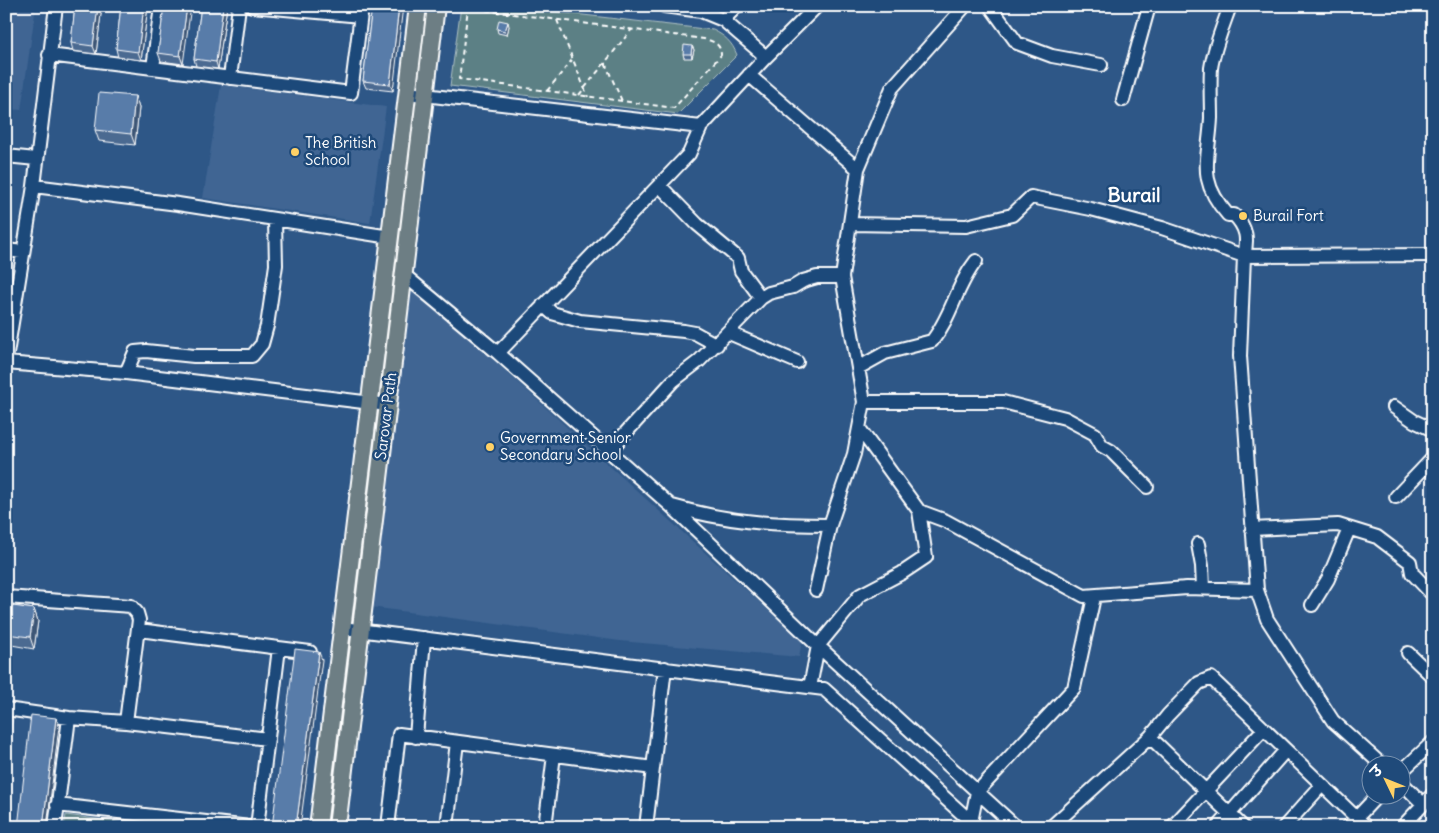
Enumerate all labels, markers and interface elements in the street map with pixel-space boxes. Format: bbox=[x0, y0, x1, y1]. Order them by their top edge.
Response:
place label: The British School bbox=[305, 133, 377, 169]
marker: The British School bbox=[289, 146, 301, 158]
district label: Burail bbox=[1107, 182, 1161, 207]
place label: Burail Fort bbox=[1253, 206, 1324, 225]
marker: Burail Fort bbox=[1237, 210, 1249, 222]
street label: Sarovar Path bbox=[371, 371, 400, 461]
place label: Government Senior Secondary School bbox=[500, 428, 631, 464]
marker: Government Senior Secondary School bbox=[484, 441, 496, 453]
north arrow bbox=[1362, 756, 1412, 806]
text: उ bbox=[1365, 760, 1387, 782]

